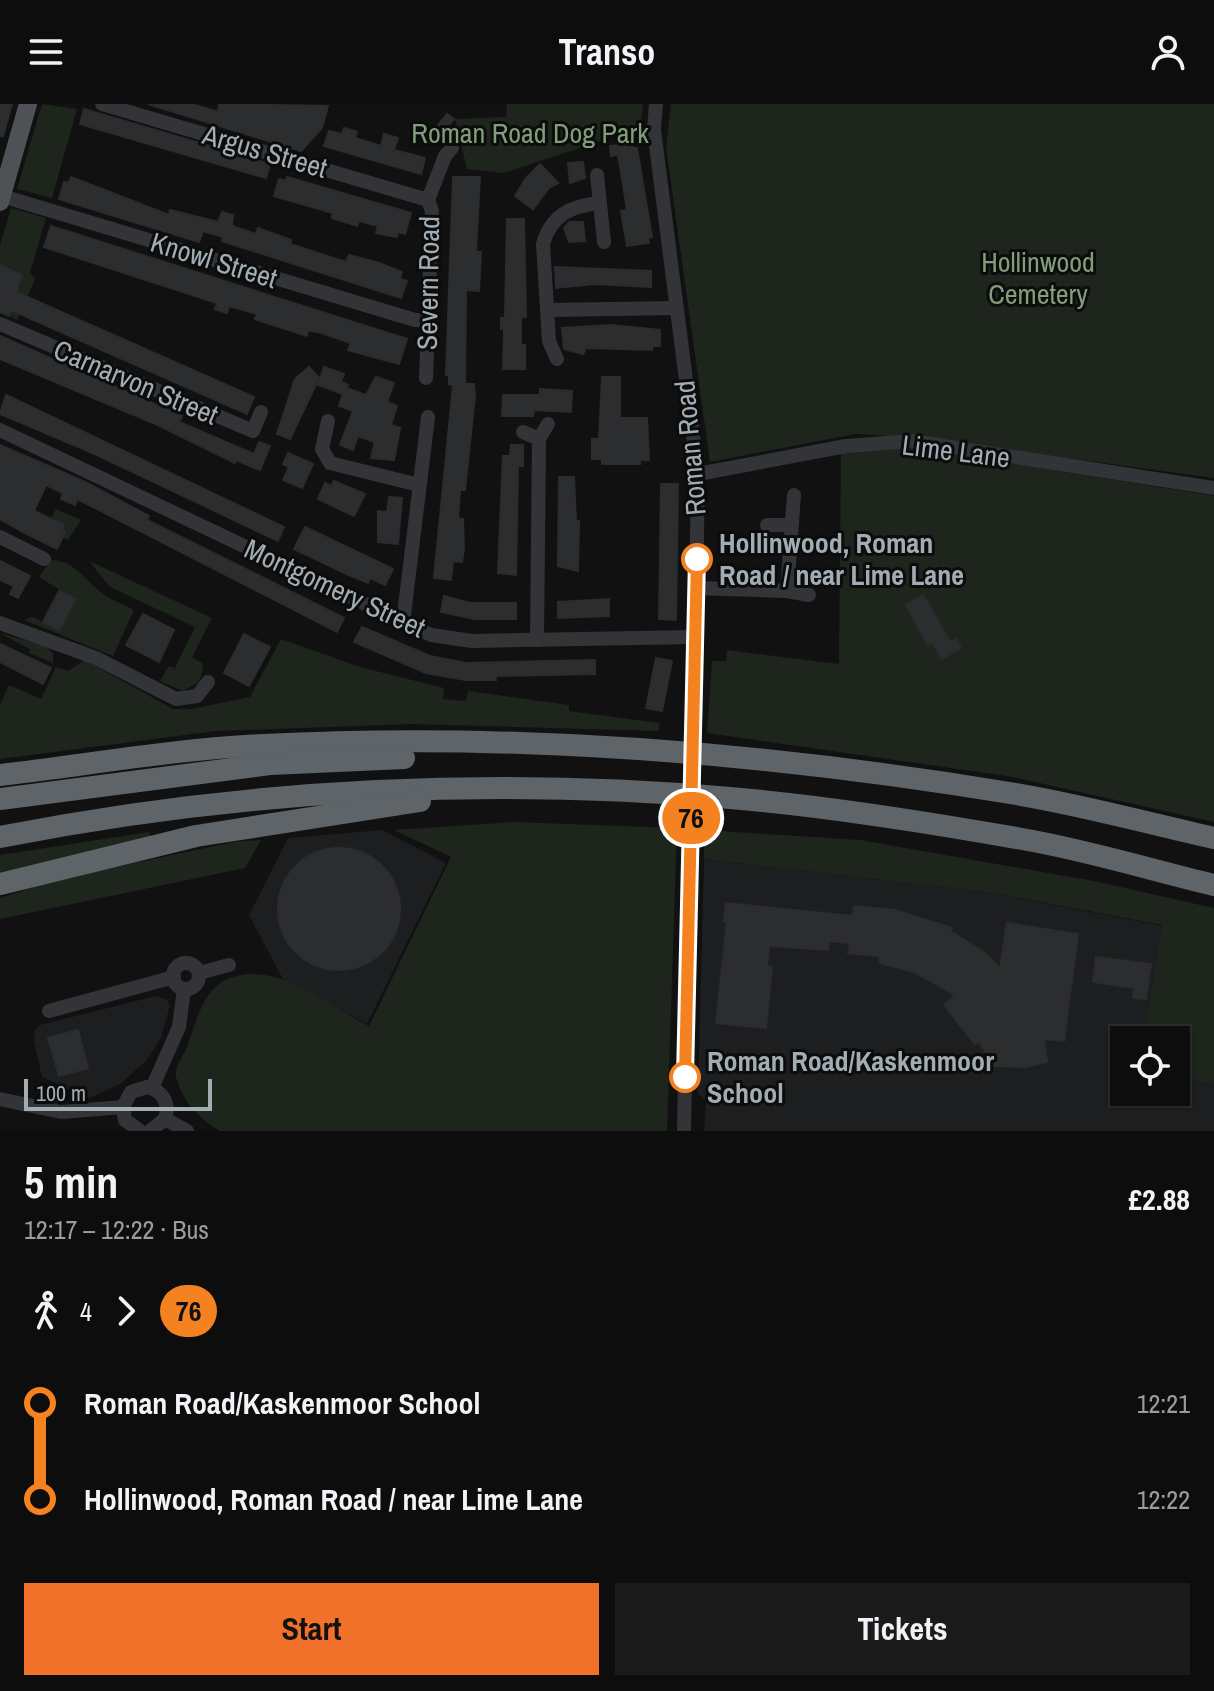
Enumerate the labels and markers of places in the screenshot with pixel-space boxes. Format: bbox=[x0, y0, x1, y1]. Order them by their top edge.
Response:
place label: Hollinwood, Roman Road / near Lime Lane bbox=[719, 524, 964, 594]
marker: Hollinwood, Roman Road / near Lime Lane bbox=[682, 544, 712, 574]
place label: Roman Road/Kaskenmoor School bbox=[707, 1042, 994, 1112]
marker: Roman Road/Kaskenmoor School bbox=[670, 1062, 700, 1092]

